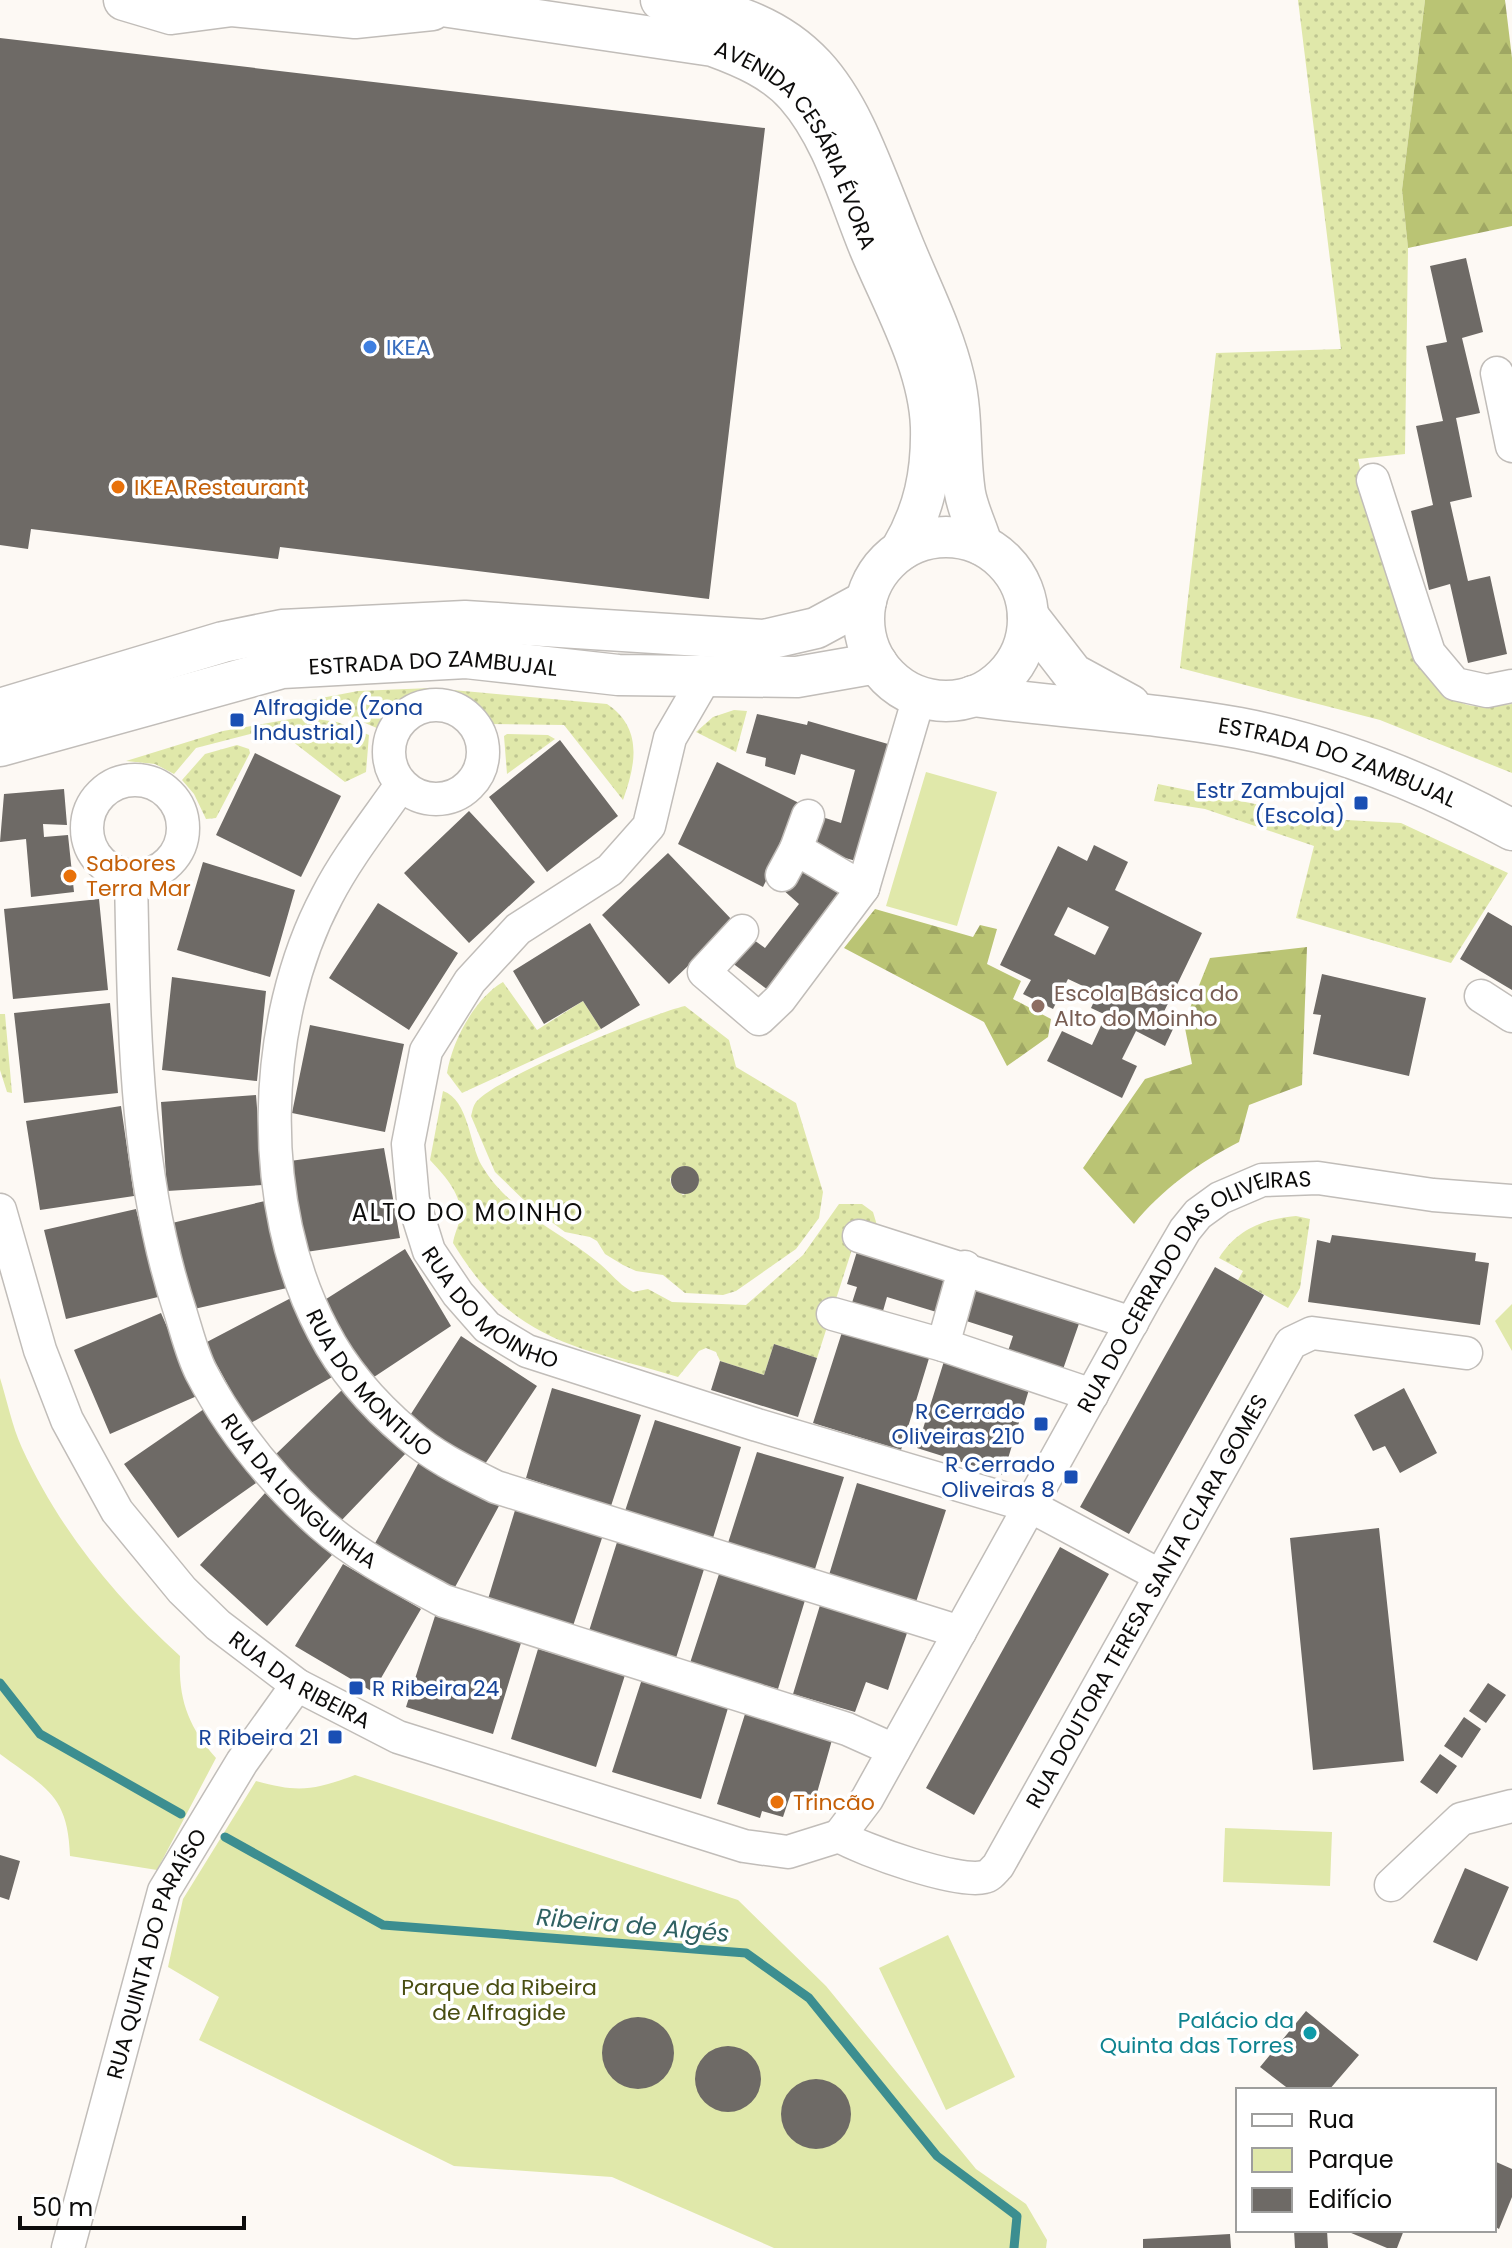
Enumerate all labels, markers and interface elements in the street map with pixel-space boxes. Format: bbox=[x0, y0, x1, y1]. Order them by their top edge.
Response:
street label: AVENIDA CESÁRIA ÉVORA bbox=[710, 32, 884, 254]
place label: IKEA bbox=[386, 332, 431, 363]
marker: IKEA bbox=[361, 338, 379, 356]
place label: IKEA Restaurant bbox=[134, 472, 305, 503]
marker: IKEA Restaurant bbox=[109, 478, 127, 496]
street label: ESTRADA DO ZAMBUJAL bbox=[308, 642, 559, 684]
place label: Alfragide (Zona Industrial) bbox=[253, 692, 423, 748]
street label: ESTRADA DO ZAMBUJAL bbox=[1216, 709, 1462, 815]
marker: Alfragide (Zona Industrial) bbox=[228, 711, 246, 729]
place label: Estr Zambujal (Escola) bbox=[1196, 775, 1345, 831]
marker: Estr Zambujal (Escola) bbox=[1352, 794, 1370, 812]
place label: Sabores Terra Mar bbox=[86, 848, 191, 904]
marker: Sabores Terra Mar bbox=[61, 867, 79, 885]
place label: Escola Básica do Alto do Moinho bbox=[1054, 978, 1239, 1034]
marker: Escola Básica do Alto do Moinho bbox=[1029, 997, 1047, 1015]
street label: RUA DO CERRADO DAS OLIVEIRAS bbox=[1069, 1163, 1312, 1418]
district label: ALTO DO MOINHO bbox=[352, 1196, 584, 1229]
street label: RUA DO MOINHO bbox=[415, 1240, 562, 1376]
street label: RUA DO MONTIJO bbox=[299, 1304, 439, 1464]
street label: RUA DOUTORA TERESA SANTA CLARA GOMES bbox=[1018, 1388, 1275, 1814]
place label: R Cerrado Oliveiras 210 bbox=[892, 1396, 1025, 1452]
street label: RUA DA LONGUINHA bbox=[214, 1407, 383, 1576]
marker: R Cerrado Oliveiras 210 bbox=[1032, 1415, 1050, 1433]
place label: R Cerrado Oliveiras 8 bbox=[941, 1449, 1055, 1505]
marker: R Cerrado Oliveiras 8 bbox=[1062, 1468, 1080, 1486]
street label: RUA DA RIBEIRA bbox=[223, 1623, 376, 1736]
place label: R Ribeira 24 bbox=[372, 1673, 500, 1704]
marker: R Ribeira 24 bbox=[347, 1679, 365, 1697]
place label: R Ribeira 21 bbox=[198, 1722, 319, 1753]
marker: R Ribeira 21 bbox=[326, 1728, 344, 1746]
place label: Trincão bbox=[793, 1787, 875, 1818]
marker: Trincão bbox=[768, 1793, 786, 1811]
street label: RUA QUINTA DO PARAÍSO bbox=[99, 1822, 214, 2082]
water label: Ribeira de Algés bbox=[535, 1900, 731, 1950]
park label: Parque da Ribeira de Alfragide bbox=[401, 1972, 597, 2028]
place label: Palácio da Quinta das Torres bbox=[1100, 2005, 1294, 2061]
marker: Palácio da Quinta das Torres bbox=[1301, 2024, 1319, 2042]
legend bbox=[1236, 2088, 1496, 2232]
text: Rua bbox=[1308, 2103, 1354, 2136]
text: Parque bbox=[1308, 2143, 1394, 2176]
scale bar bbox=[20, 2180, 244, 2230]
text: Edifício bbox=[1308, 2183, 1392, 2216]
text: 50 m bbox=[32, 2191, 93, 2224]

